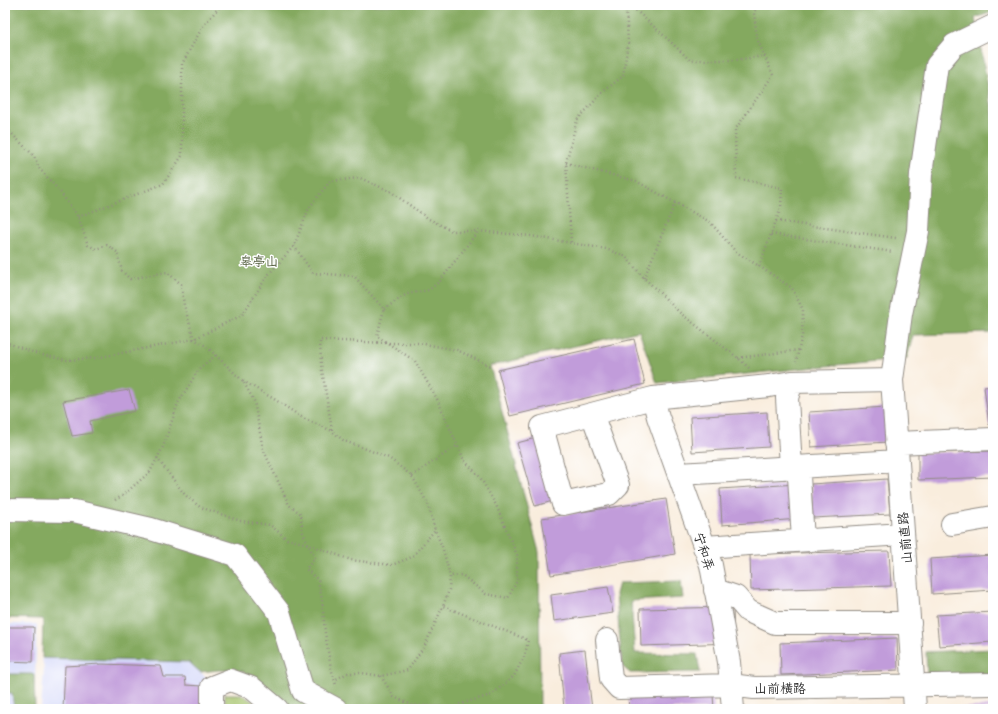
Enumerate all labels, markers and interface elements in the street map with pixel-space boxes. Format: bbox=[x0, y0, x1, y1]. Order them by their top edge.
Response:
park label: 皋亭山 bbox=[239, 252, 279, 269]
street label: 山前直路 bbox=[893, 511, 915, 565]
street label: 宁和弄 bbox=[691, 530, 719, 572]
street label: 山前横路 bbox=[754, 679, 806, 696]

